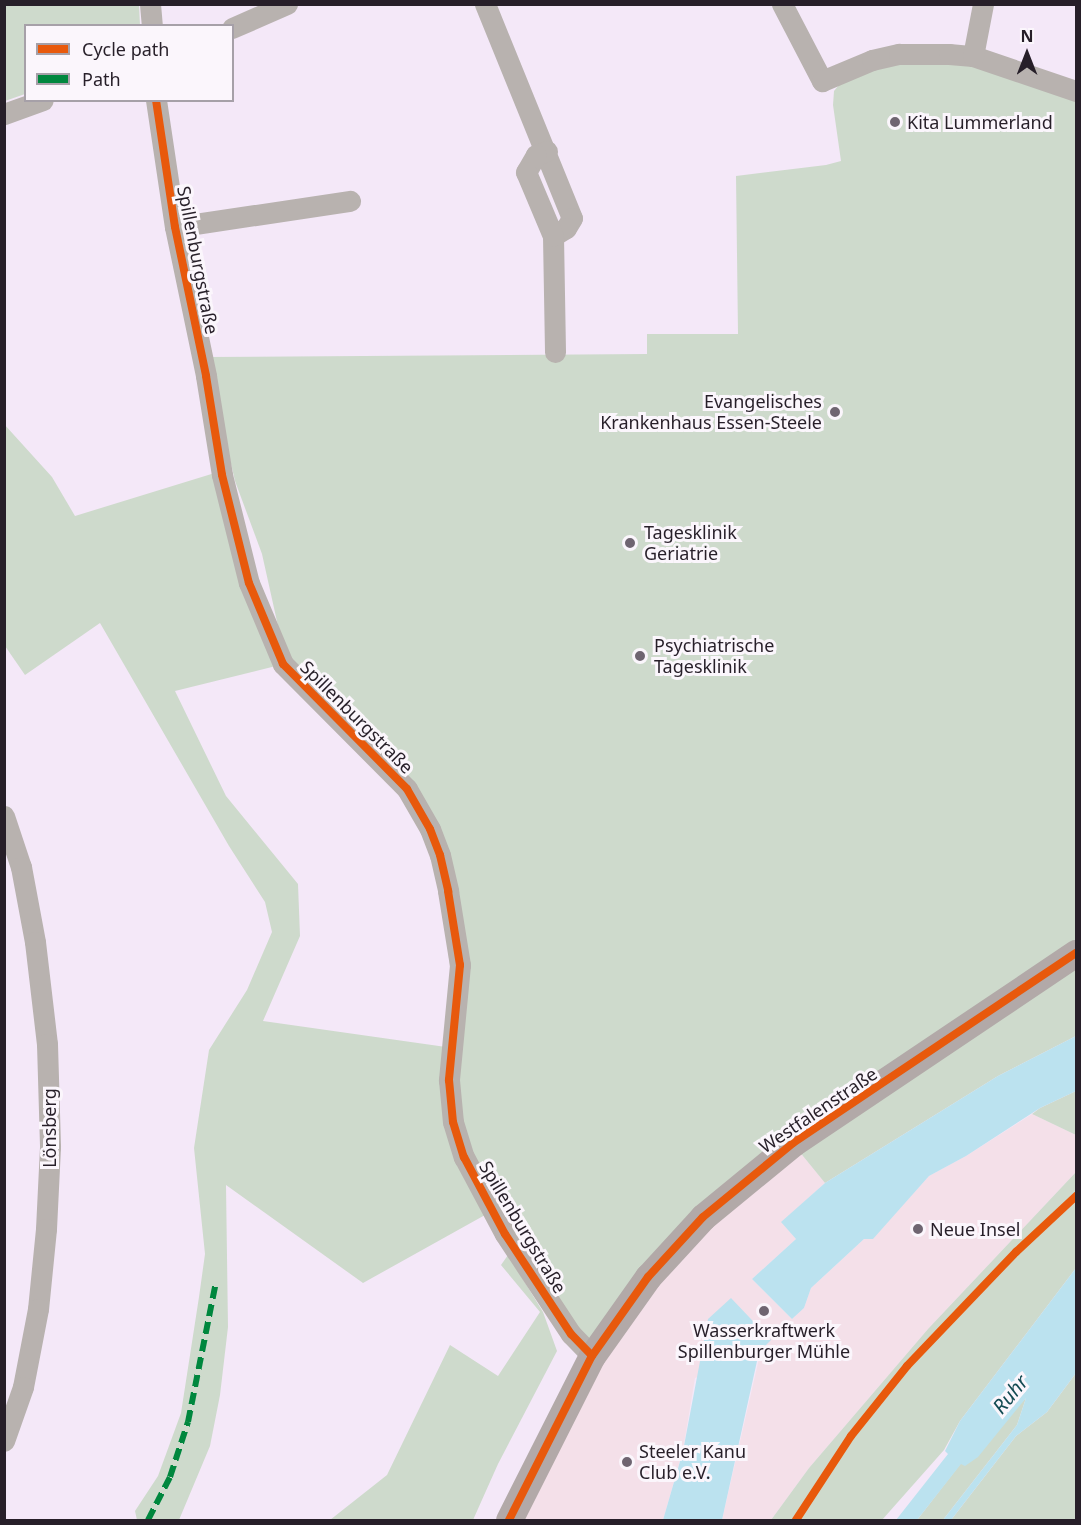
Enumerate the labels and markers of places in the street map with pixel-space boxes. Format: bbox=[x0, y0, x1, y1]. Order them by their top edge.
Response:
place label: Kita Lummerland bbox=[907, 111, 1053, 133]
marker: Kita Lummerland bbox=[888, 115, 902, 129]
place label: Evangelisches Krankenhaus Essen-Steele bbox=[600, 391, 822, 434]
marker: Evangelisches Krankenhaus Essen-Steele bbox=[826, 403, 844, 421]
place label: Tagesklinik Geriatrie bbox=[644, 522, 737, 564]
marker: Tagesklinik Geriatrie bbox=[621, 534, 639, 552]
place label: Psychiatrische Tagesklinik bbox=[654, 635, 774, 678]
marker: Psychiatrische Tagesklinik bbox=[631, 647, 649, 665]
place label: Neue Insel bbox=[930, 1218, 1020, 1240]
marker: Neue Insel bbox=[911, 1222, 925, 1236]
marker: Wasserkraftwerk Spillenburger Mühle bbox=[757, 1304, 771, 1318]
place label: Wasserkraftwerk Spillenburger Mühle bbox=[678, 1320, 850, 1362]
place label: Steeler Kanu Club e.V. bbox=[639, 1441, 746, 1484]
marker: Steeler Kanu Club e.V. bbox=[620, 1455, 634, 1469]

